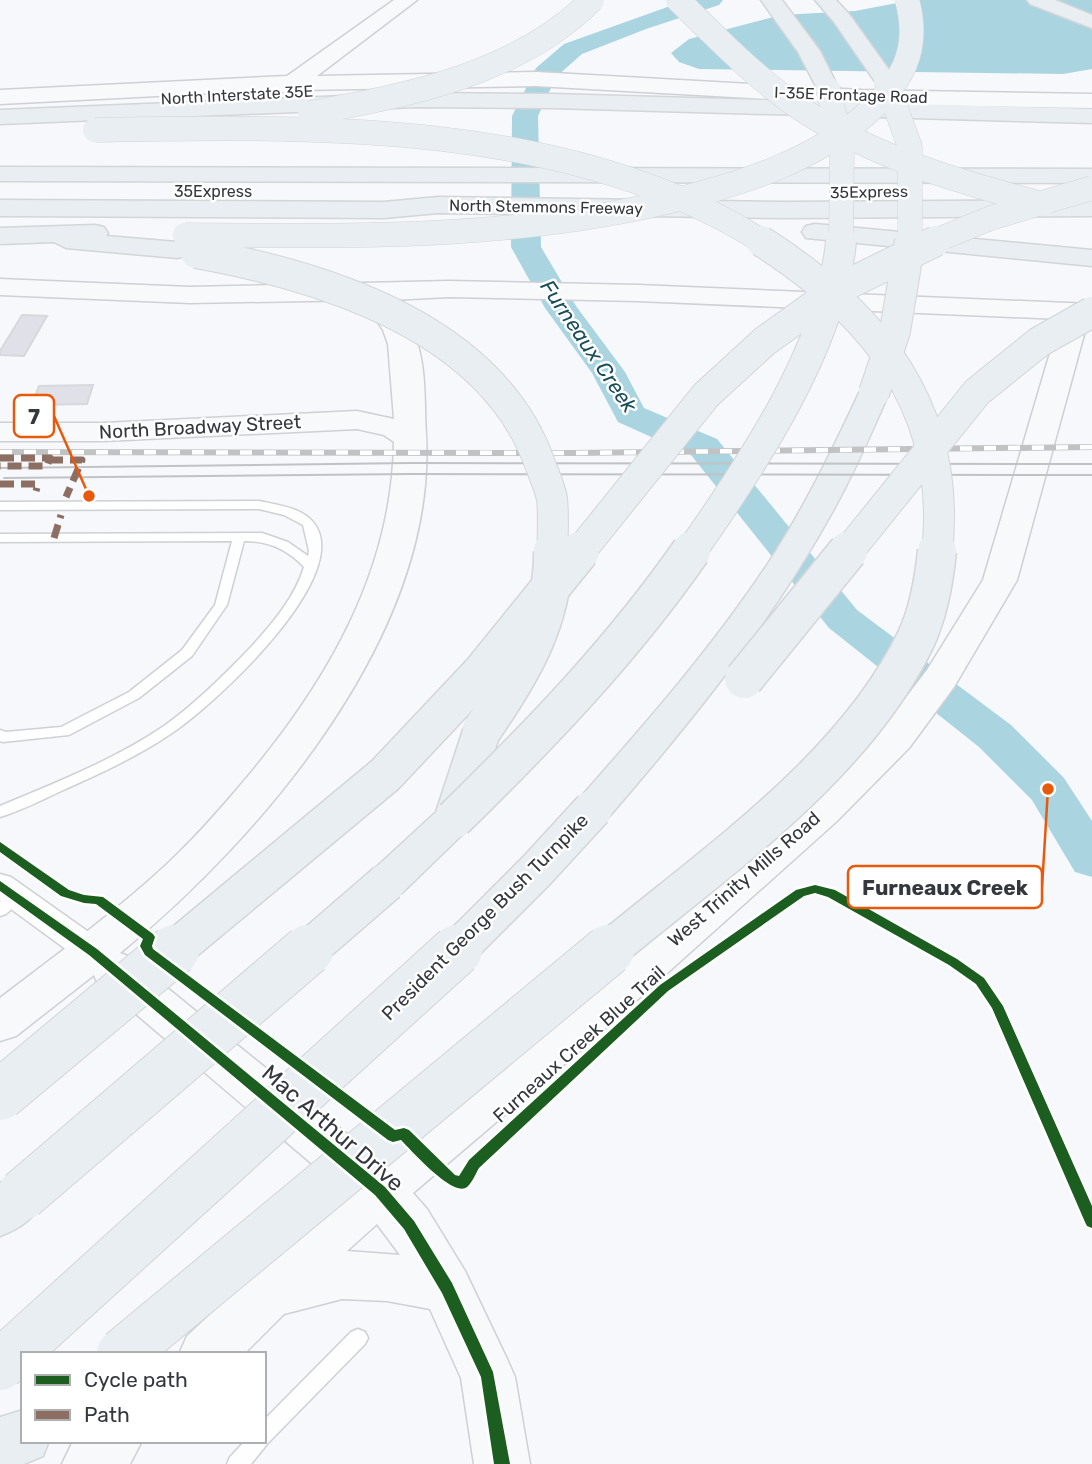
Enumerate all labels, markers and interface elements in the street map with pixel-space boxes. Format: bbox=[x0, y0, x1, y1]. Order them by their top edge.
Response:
street label: North Interstate 35E bbox=[160, 82, 314, 108]
street label: I-35E Frontage Road bbox=[774, 83, 928, 107]
street label: 35Express bbox=[174, 182, 252, 201]
street label: 35Express bbox=[830, 182, 908, 202]
street label: North Stemmons Freeway bbox=[449, 196, 643, 218]
water label: Furneaux Creek bbox=[535, 275, 643, 418]
callout: 7 bbox=[14, 395, 54, 437]
text: 7 bbox=[28, 404, 40, 429]
street label: North Broadway Street bbox=[98, 410, 302, 444]
street label: West Trinity Mills Road bbox=[663, 807, 825, 951]
street label: President George Bush Turnpike bbox=[377, 809, 593, 1025]
callout: Furneaux Creek bbox=[848, 866, 1042, 908]
text: Furneaux Creek bbox=[862, 875, 1029, 900]
street label: Furneaux Creek Blue Trail bbox=[488, 961, 670, 1127]
street label: Mac Arthur Drive bbox=[256, 1059, 410, 1197]
legend bbox=[21, 1352, 266, 1443]
text: Cycle path bbox=[84, 1367, 188, 1392]
text: Path bbox=[84, 1402, 130, 1427]

